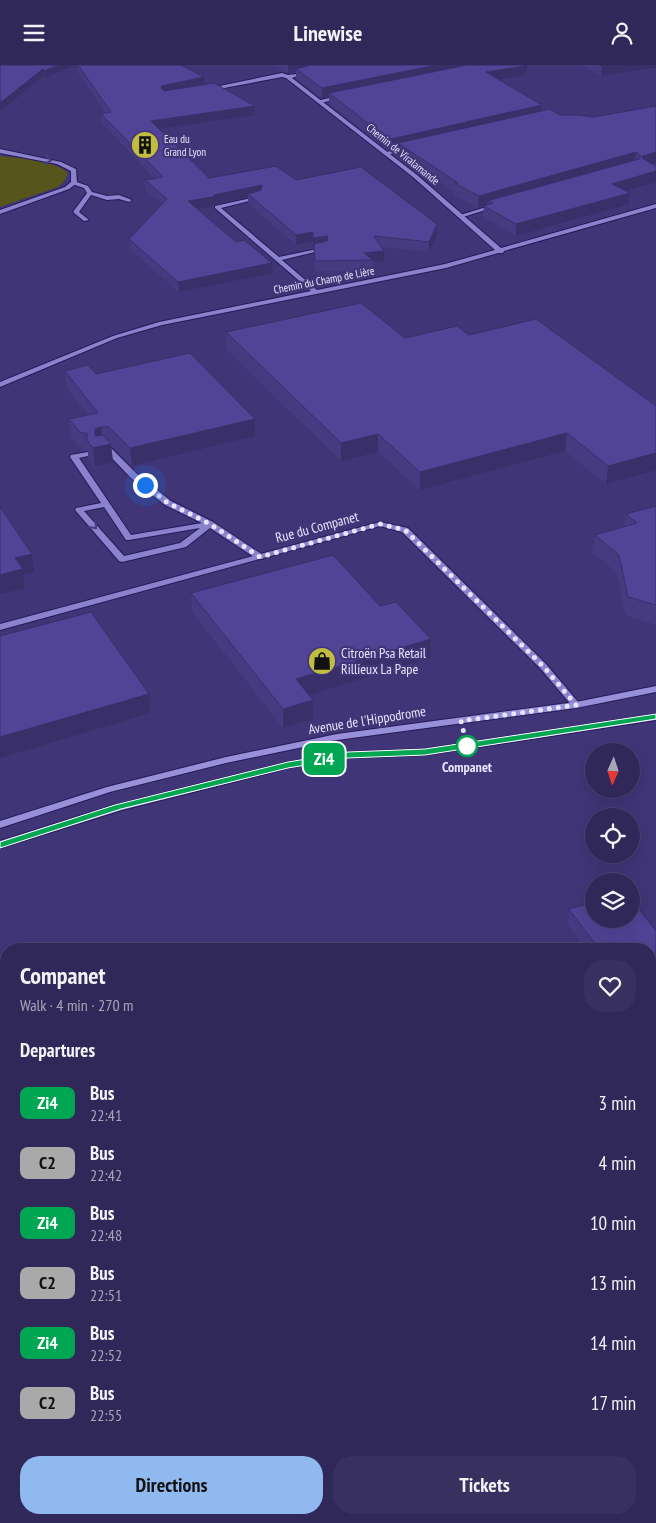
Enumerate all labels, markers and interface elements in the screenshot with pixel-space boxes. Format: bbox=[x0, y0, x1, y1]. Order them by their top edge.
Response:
icon: menu bbox=[20, 19, 48, 47]
text: Linewise bbox=[294, 19, 362, 47]
icon: person bbox=[608, 19, 636, 47]
street label: Chemin de Viralamande bbox=[364, 120, 443, 188]
building icon: Eau du Grand Lyon bbox=[130, 130, 160, 160]
place label: Eau du Grand Lyon bbox=[164, 132, 206, 159]
one-way arrow bbox=[44, 154, 52, 165]
street label: Chemin du Champ de Lière bbox=[272, 263, 376, 297]
your location bbox=[133, 473, 158, 498]
street label: Rue du Companet bbox=[273, 507, 361, 547]
one-way arrow bbox=[88, 521, 97, 530]
place label: Citroën Psa Retail Rillieux La Pape bbox=[341, 644, 427, 678]
shop icon: Citroën Psa Retail Rillieux La Pape bbox=[307, 646, 337, 676]
street label: Avenue de l'Hippodrome bbox=[307, 702, 427, 738]
marker: Companet bbox=[456, 735, 478, 757]
line badge: Zi4 bbox=[295, 743, 353, 775]
north arrow bbox=[585, 743, 640, 797]
map controls bbox=[585, 743, 640, 928]
text: Zi4 bbox=[314, 747, 334, 770]
place label: Companet bbox=[442, 758, 492, 776]
button: locate bbox=[585, 808, 640, 863]
button: layers bbox=[585, 873, 640, 928]
text: Companet bbox=[20, 960, 106, 991]
button: heart bbox=[584, 960, 636, 1012]
text: Walk · 4 min · 270 m bbox=[20, 995, 133, 1015]
text: Departures bbox=[20, 1038, 95, 1062]
text: Bus bbox=[90, 1081, 114, 1105]
text: Zi4 bbox=[37, 1091, 58, 1114]
text: 3 min bbox=[599, 1091, 636, 1115]
text: 22:41 bbox=[90, 1105, 122, 1125]
text: Bus bbox=[90, 1141, 114, 1165]
text: C2 bbox=[39, 1151, 56, 1174]
text: 4 min bbox=[599, 1151, 636, 1175]
text: 22:42 bbox=[90, 1165, 122, 1185]
text: Bus bbox=[90, 1201, 114, 1225]
text: Zi4 bbox=[37, 1211, 58, 1234]
text: 10 min bbox=[590, 1211, 636, 1235]
text: 22:48 bbox=[90, 1225, 122, 1245]
text: Bus bbox=[90, 1261, 114, 1285]
text: C2 bbox=[39, 1271, 56, 1294]
text: 13 min bbox=[590, 1271, 636, 1295]
text: 22:51 bbox=[90, 1285, 122, 1305]
text: Bus bbox=[90, 1321, 114, 1345]
text: Zi4 bbox=[37, 1331, 58, 1354]
text: 14 min bbox=[590, 1331, 636, 1355]
text: 22:52 bbox=[90, 1345, 122, 1365]
text: Bus bbox=[90, 1381, 114, 1405]
text: C2 bbox=[39, 1391, 56, 1414]
text: 17 min bbox=[591, 1391, 636, 1415]
text: 22:55 bbox=[90, 1405, 122, 1425]
button: Directions bbox=[20, 1456, 323, 1514]
button: Tickets bbox=[333, 1456, 636, 1514]

